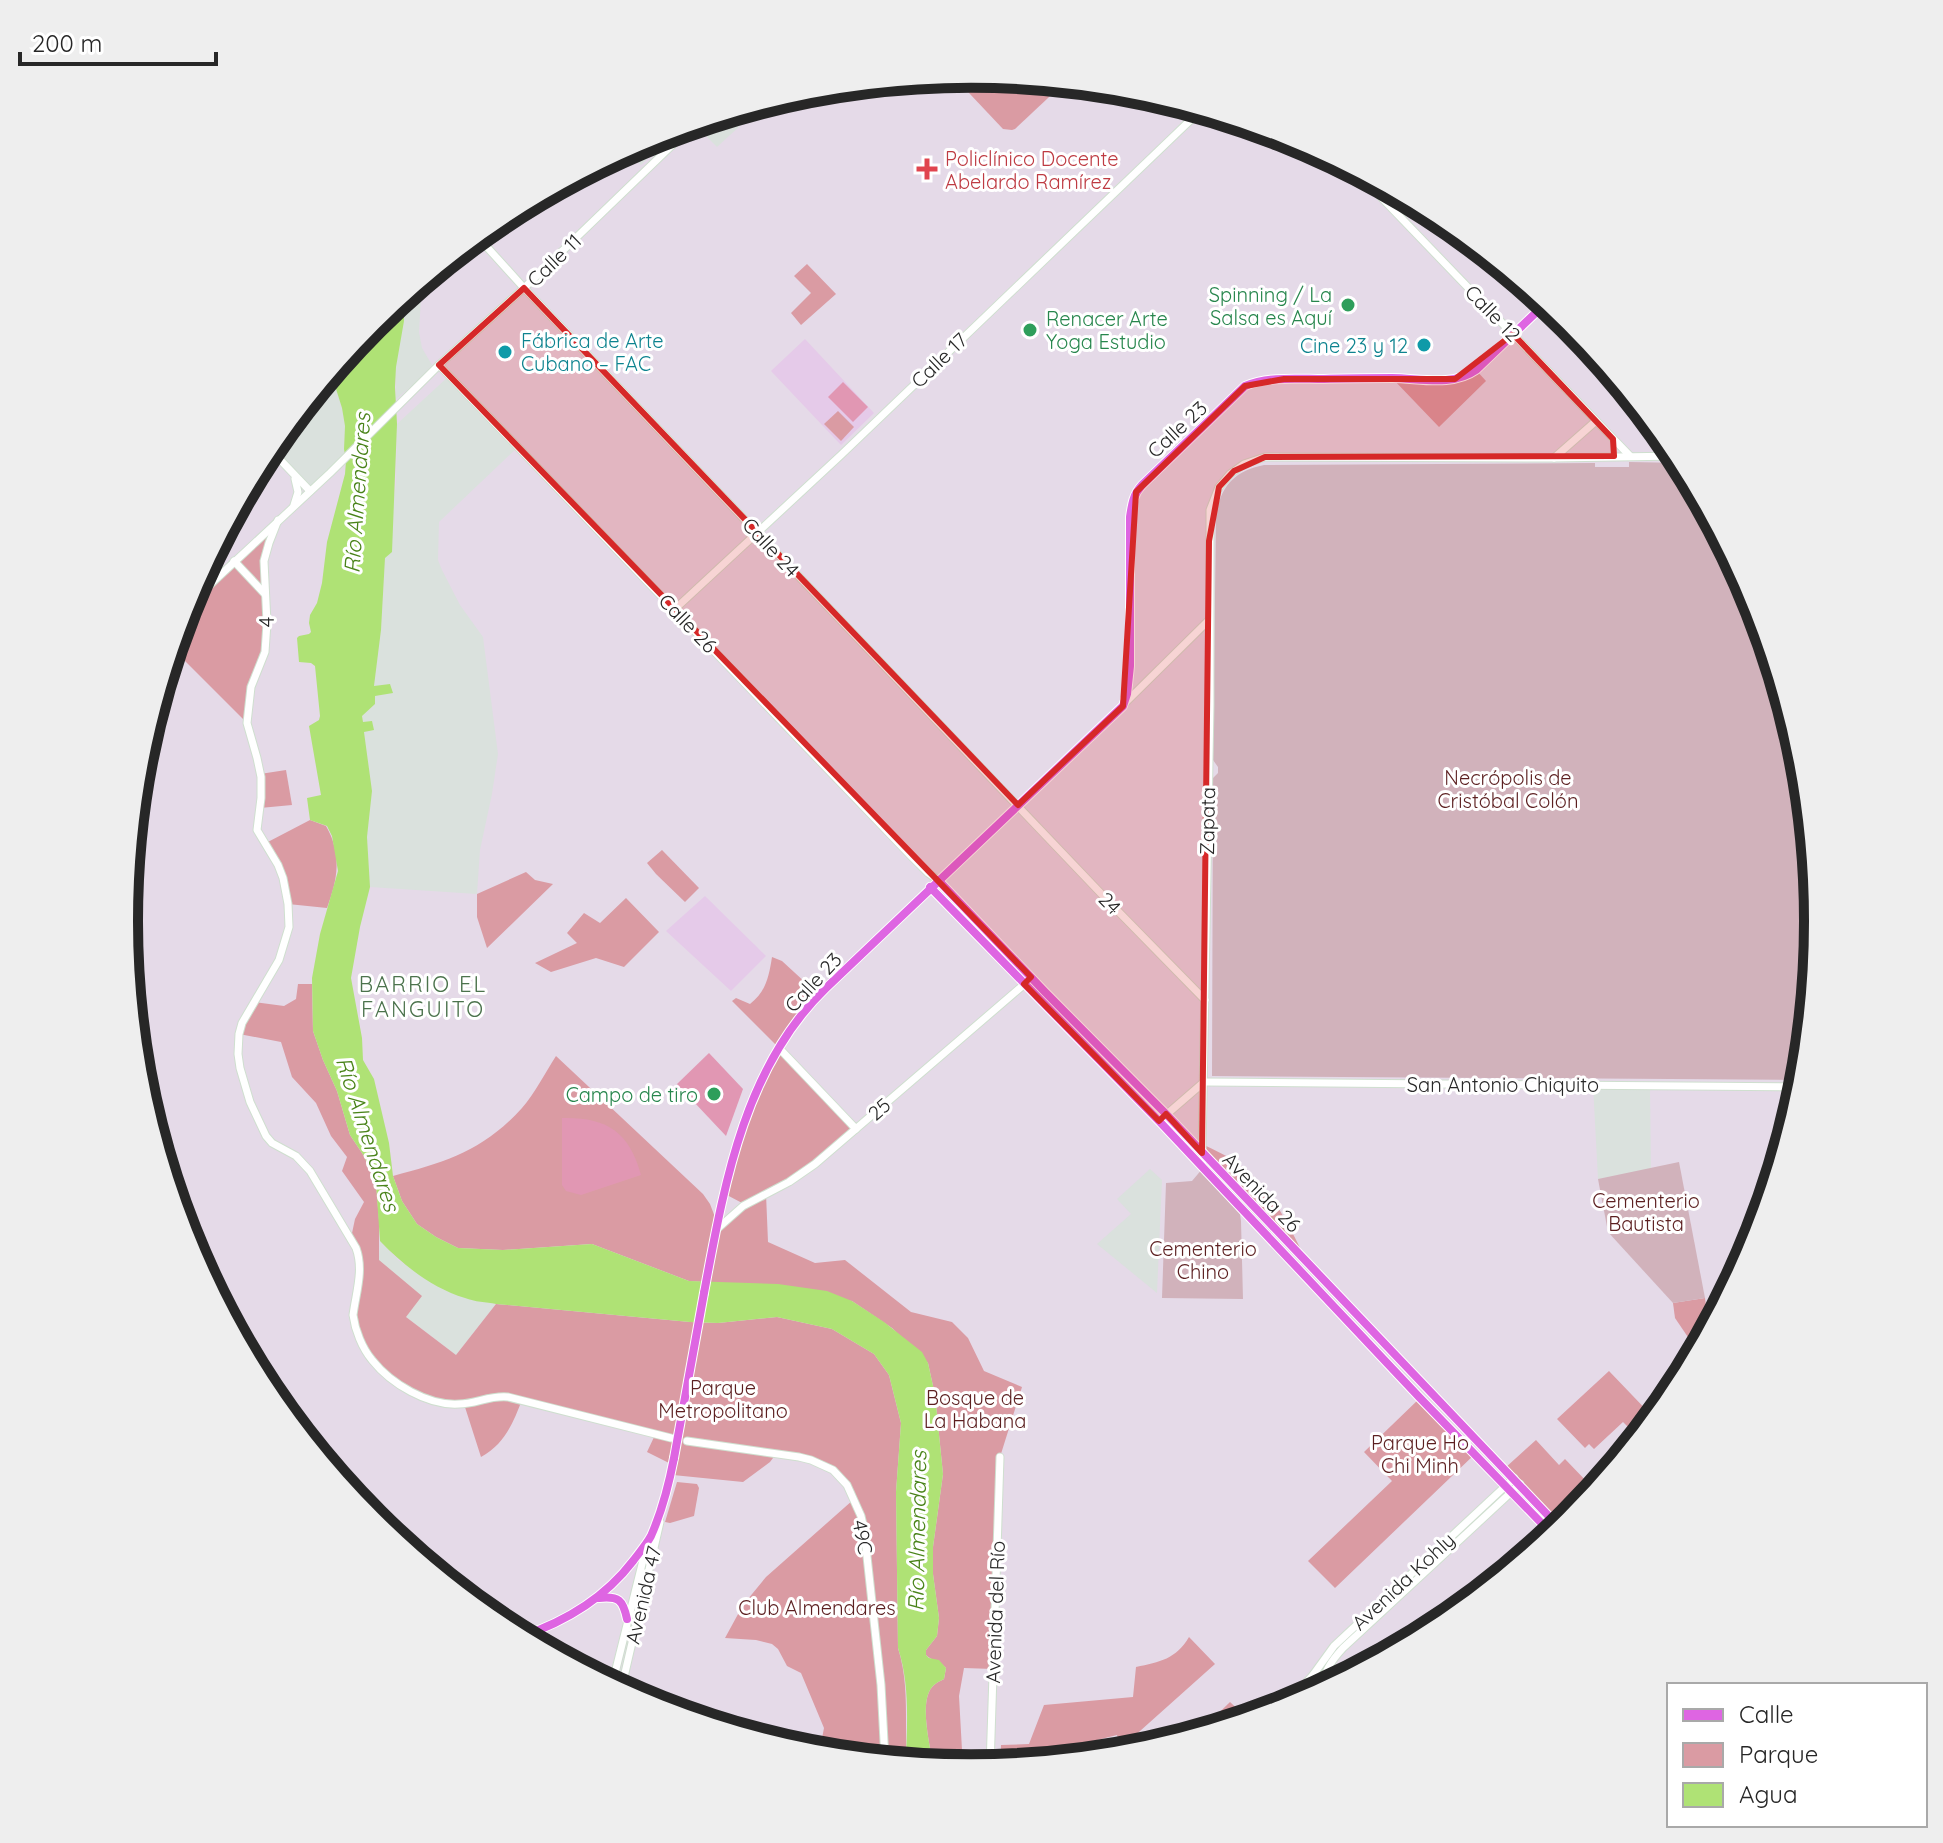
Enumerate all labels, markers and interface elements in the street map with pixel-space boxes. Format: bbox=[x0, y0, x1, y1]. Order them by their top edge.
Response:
scale bar bbox=[20, 16, 216, 66]
text: 200 m bbox=[32, 28, 102, 58]
place label: Policlínico Docente Abelardo Ramírez bbox=[945, 146, 1118, 194]
marker: Policlínico Docente Abelardo Ramírez bbox=[916, 158, 938, 180]
street label: Calle 11 bbox=[522, 228, 586, 292]
street label: Calle 12 bbox=[1460, 279, 1526, 347]
place label: Spinning / La Salsa es Aquí bbox=[1209, 282, 1333, 330]
marker: Spinning / La Salsa es Aquí bbox=[1339, 296, 1357, 314]
place label: Renacer Arte Yoga Estudio bbox=[1046, 306, 1168, 354]
marker: Renacer Arte Yoga Estudio bbox=[1021, 321, 1039, 339]
street label: Calle 17 bbox=[906, 327, 972, 393]
place label: Fábrica de Arte Cubano – FAC bbox=[521, 328, 664, 376]
place label: Cine 23 y 12 bbox=[1300, 333, 1408, 358]
marker: Cine 23 y 12 bbox=[1415, 336, 1433, 354]
marker: Fábrica de Arte Cubano – FAC bbox=[496, 343, 514, 361]
street label: Calle 23 bbox=[1142, 395, 1212, 463]
water label: Río Almendares bbox=[337, 410, 377, 574]
street label: Calle 24 bbox=[737, 512, 805, 582]
street label: Calle 26 bbox=[654, 588, 722, 658]
street label: 4 bbox=[254, 617, 279, 627]
park label: Necrópolis de Cristóbal Colón bbox=[1438, 765, 1578, 813]
street label: Zapata bbox=[1194, 787, 1220, 855]
street label: 24 bbox=[1094, 887, 1126, 919]
street label: Calle 23 bbox=[779, 947, 847, 1017]
district label: BARRIO EL FANGUITO bbox=[359, 970, 487, 1023]
water label: Río Almendares bbox=[330, 1053, 407, 1216]
street label: San Antonio Chiquito bbox=[1407, 1072, 1599, 1097]
place label: Campo de tiro bbox=[566, 1082, 698, 1107]
marker: Campo de tiro bbox=[705, 1085, 723, 1103]
street label: 25 bbox=[863, 1092, 895, 1126]
street label: Avenida 26 bbox=[1218, 1147, 1306, 1237]
park label: Cementerio Bautista bbox=[1592, 1188, 1700, 1236]
park label: Cementerio Chino bbox=[1149, 1236, 1257, 1284]
park label: Parque Metropolitano bbox=[658, 1375, 788, 1423]
park label: Bosque de La Habana bbox=[924, 1385, 1026, 1433]
park label: Parque Ho Chi Minh bbox=[1371, 1430, 1469, 1478]
water label: Río Almendares bbox=[902, 1449, 932, 1612]
street label: 49C bbox=[847, 1518, 879, 1556]
street label: Avenida Kohly bbox=[1346, 1527, 1460, 1635]
street label: Avenida del Río bbox=[980, 1540, 1010, 1684]
street label: Avenida 47 bbox=[620, 1544, 666, 1646]
park label: Club Almendares bbox=[738, 1595, 896, 1620]
legend bbox=[1667, 1683, 1927, 1827]
text: Calle bbox=[1739, 1699, 1794, 1729]
text: Parque bbox=[1739, 1739, 1818, 1769]
text: Agua bbox=[1739, 1779, 1798, 1809]

